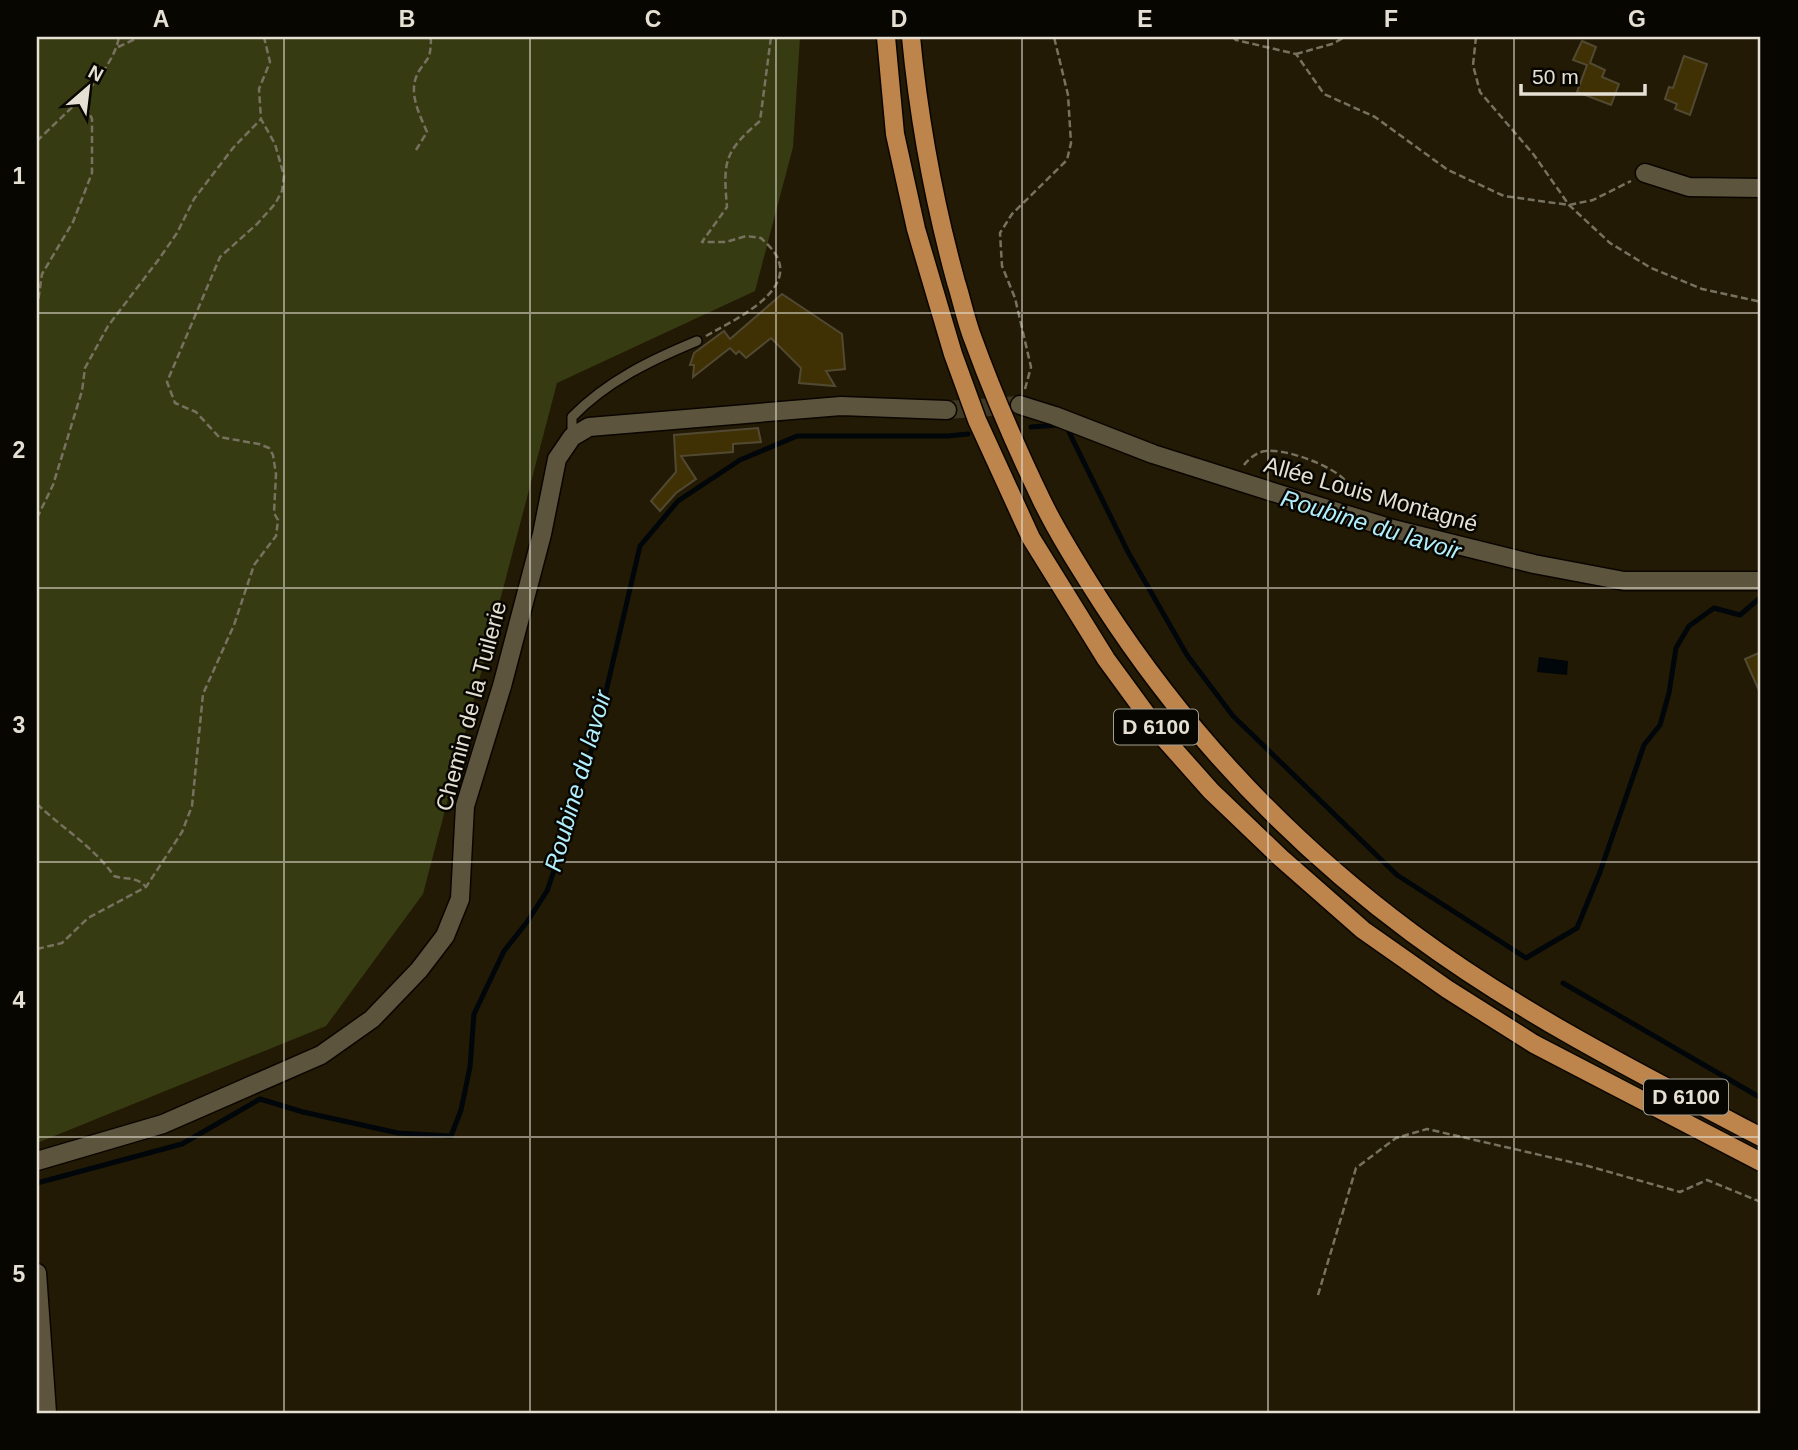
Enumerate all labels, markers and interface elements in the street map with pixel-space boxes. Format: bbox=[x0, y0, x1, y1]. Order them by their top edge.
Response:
text: A bbox=[153, 6, 169, 32]
text: B bbox=[399, 6, 415, 32]
text: C bbox=[645, 6, 661, 32]
text: D bbox=[891, 6, 907, 32]
text: E bbox=[1137, 6, 1153, 32]
text: F bbox=[1384, 6, 1398, 32]
text: G bbox=[1628, 6, 1646, 32]
north arrow bbox=[52, 52, 122, 122]
scale bar bbox=[1521, 52, 1646, 96]
text: N bbox=[85, 61, 107, 86]
text: 50 m bbox=[1532, 65, 1579, 88]
text: 1 bbox=[13, 163, 26, 189]
text: 2 bbox=[13, 437, 25, 463]
street label: Allée Louis Montagné bbox=[1261, 451, 1481, 537]
water label: Roubine du lavoir bbox=[1278, 484, 1465, 565]
street label: Chemin de la Tuilerie bbox=[430, 598, 512, 814]
water label: Roubine du lavoir bbox=[539, 686, 617, 874]
road number: D 6100 bbox=[1114, 710, 1198, 744]
text: 3 bbox=[13, 712, 25, 738]
text: 4 bbox=[13, 987, 26, 1013]
road number: D 6100 bbox=[1644, 1080, 1728, 1114]
text: 5 bbox=[13, 1261, 26, 1287]

